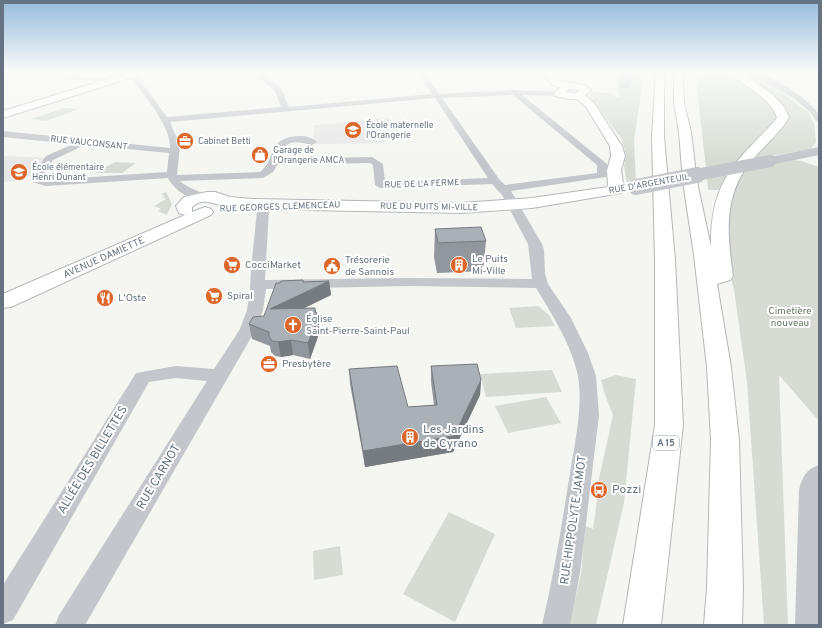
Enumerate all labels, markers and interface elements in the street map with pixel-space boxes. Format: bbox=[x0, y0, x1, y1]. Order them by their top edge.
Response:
place label: École maternelle l'Orangerie bbox=[366, 119, 434, 141]
school or university icon: École maternelle l'Orangerie bbox=[343, 120, 363, 140]
office icon: Cabinet Betti bbox=[175, 131, 195, 151]
street label: RUE VAUCONSANT bbox=[50, 133, 128, 153]
place label: Cabinet Betti bbox=[198, 136, 251, 147]
shop icon: Garage de l'Orangerie AMCA bbox=[250, 145, 270, 165]
place label: Garage de l'Orangerie AMCA bbox=[273, 145, 344, 166]
place label: École élémentaire Henri Dunant bbox=[32, 161, 104, 183]
school or university icon: École élémentaire Henri Dunant bbox=[9, 162, 29, 182]
street label: RUE D'ARGENTEUIL bbox=[608, 171, 690, 197]
street label: RUE DE LA FERME bbox=[384, 177, 460, 191]
street label: RUE GEORGES CLEMENCEAU bbox=[220, 199, 340, 215]
street label: RUE DU PUITS MI-VILLE bbox=[380, 201, 478, 213]
street label: AVENUE DAMIETTE bbox=[61, 234, 147, 282]
place label: Le Puits Mi-Ville bbox=[472, 253, 508, 278]
place label: Trésorerie de Sannois bbox=[345, 254, 394, 279]
supermarket icon: CocciMarket bbox=[222, 255, 242, 275]
building icon: Le Puits Mi-Ville bbox=[449, 255, 469, 275]
public building icon: Trésorerie de Sannois bbox=[322, 256, 342, 276]
place label: CocciMarket bbox=[245, 259, 301, 272]
supermarket icon: Spiral bbox=[204, 286, 224, 306]
restaurant icon: L'Oste bbox=[95, 288, 115, 308]
place label: Spiral bbox=[227, 290, 253, 303]
place label: L'Oste bbox=[118, 292, 146, 305]
park label: Cimetière nouveau bbox=[768, 305, 812, 330]
place label: Église Saint-Pierre-Saint-Paul bbox=[306, 313, 410, 338]
church icon: Église Saint-Pierre-Saint-Paul bbox=[283, 315, 303, 335]
office icon: Presbytère bbox=[259, 354, 279, 374]
place label: Presbytère bbox=[282, 358, 331, 371]
street label: ALLÉE DES BILLETTES bbox=[54, 403, 132, 517]
place label: Les Jardins de Cyrano bbox=[423, 422, 484, 452]
building icon: Les Jardins de Cyrano bbox=[400, 427, 420, 447]
road number: A 15 bbox=[653, 436, 679, 450]
street label: RUE CARNOT bbox=[133, 441, 185, 513]
street label: RUE HIPPOLYTE JAMOT bbox=[557, 454, 591, 586]
bus stop icon: Pozzi bbox=[589, 480, 609, 500]
place label: Pozzi bbox=[612, 482, 641, 498]

